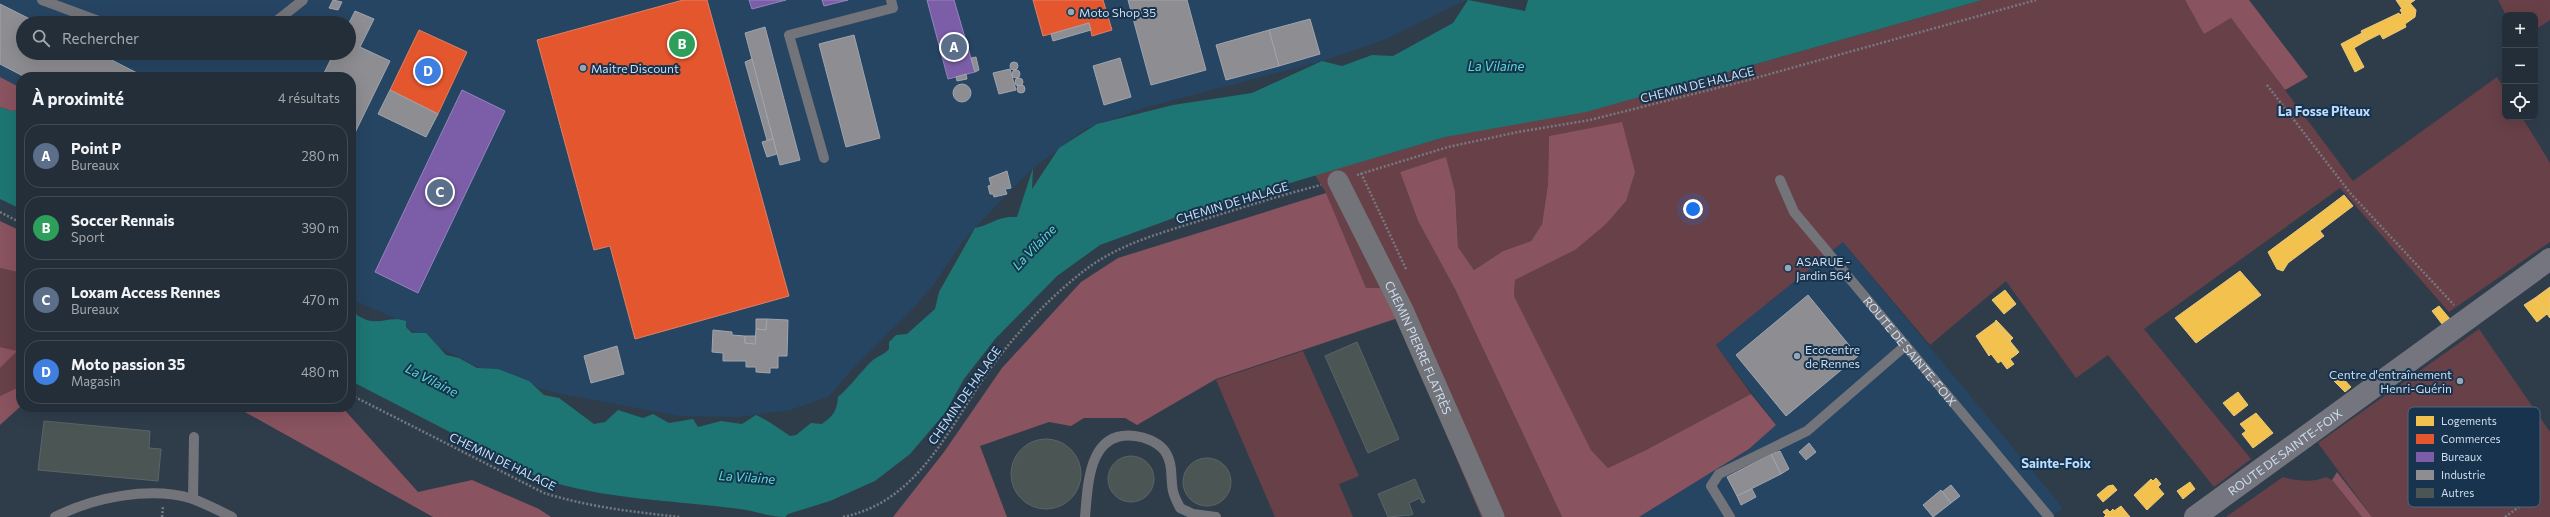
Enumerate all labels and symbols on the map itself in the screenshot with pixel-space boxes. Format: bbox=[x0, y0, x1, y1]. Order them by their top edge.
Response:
place label: Moto Shop 35 bbox=[1079, 5, 1156, 19]
marker: Moto Shop 35 bbox=[1066, 7, 1076, 17]
pin: B bbox=[669, 29, 695, 59]
pin: A bbox=[941, 32, 967, 62]
pin: D bbox=[415, 56, 441, 86]
water label: La Vilaine bbox=[1468, 58, 1525, 74]
place label: Maitre Discount bbox=[591, 61, 679, 75]
marker: Maitre Discount bbox=[578, 63, 588, 73]
street label: CHEMIN DE HALAGE bbox=[1639, 63, 1755, 105]
district label: La Fosse Piteux bbox=[2278, 103, 2371, 119]
pin: C bbox=[427, 177, 453, 207]
street label: CHEMIN DE HALAGE bbox=[1174, 178, 1290, 226]
your location bbox=[1683, 199, 1703, 219]
water label: La Vilaine bbox=[1009, 221, 1060, 273]
place label: ASARUE - Jardin 564 bbox=[1796, 254, 1851, 283]
marker: ASARUE - Jardin 564 bbox=[1783, 263, 1793, 273]
street label: CHEMIN PIERRE FLATRÈS bbox=[1382, 278, 1455, 416]
street label: ROUTE DE SAINTE-FOIX bbox=[1861, 294, 1960, 408]
place label: Ecocentre de Rennes bbox=[1805, 342, 1860, 370]
street label: CHEMIN DE HALAGE bbox=[925, 343, 1003, 447]
marker: Ecocentre de Rennes bbox=[1792, 351, 1802, 361]
water label: La Vilaine bbox=[403, 360, 461, 400]
place label: Centre d'entraînement Henri-Guérin bbox=[2329, 367, 2452, 395]
marker: Centre d'entraînement Henri-Guérin bbox=[2455, 376, 2465, 386]
street label: ROUTE DE SAINTE-FOIX bbox=[2225, 406, 2345, 498]
legend bbox=[2408, 407, 2540, 507]
text: Logements bbox=[2441, 414, 2497, 427]
street label: CHEMIN DE HALAGE bbox=[447, 429, 559, 493]
text: Commerces bbox=[2441, 432, 2501, 445]
text: Bureaux bbox=[2441, 450, 2482, 463]
district label: Sainte-Foix bbox=[2021, 455, 2091, 471]
water label: La Vilaine bbox=[718, 467, 776, 487]
text: Industrie bbox=[2441, 468, 2486, 481]
text: Autres bbox=[2441, 486, 2474, 499]

